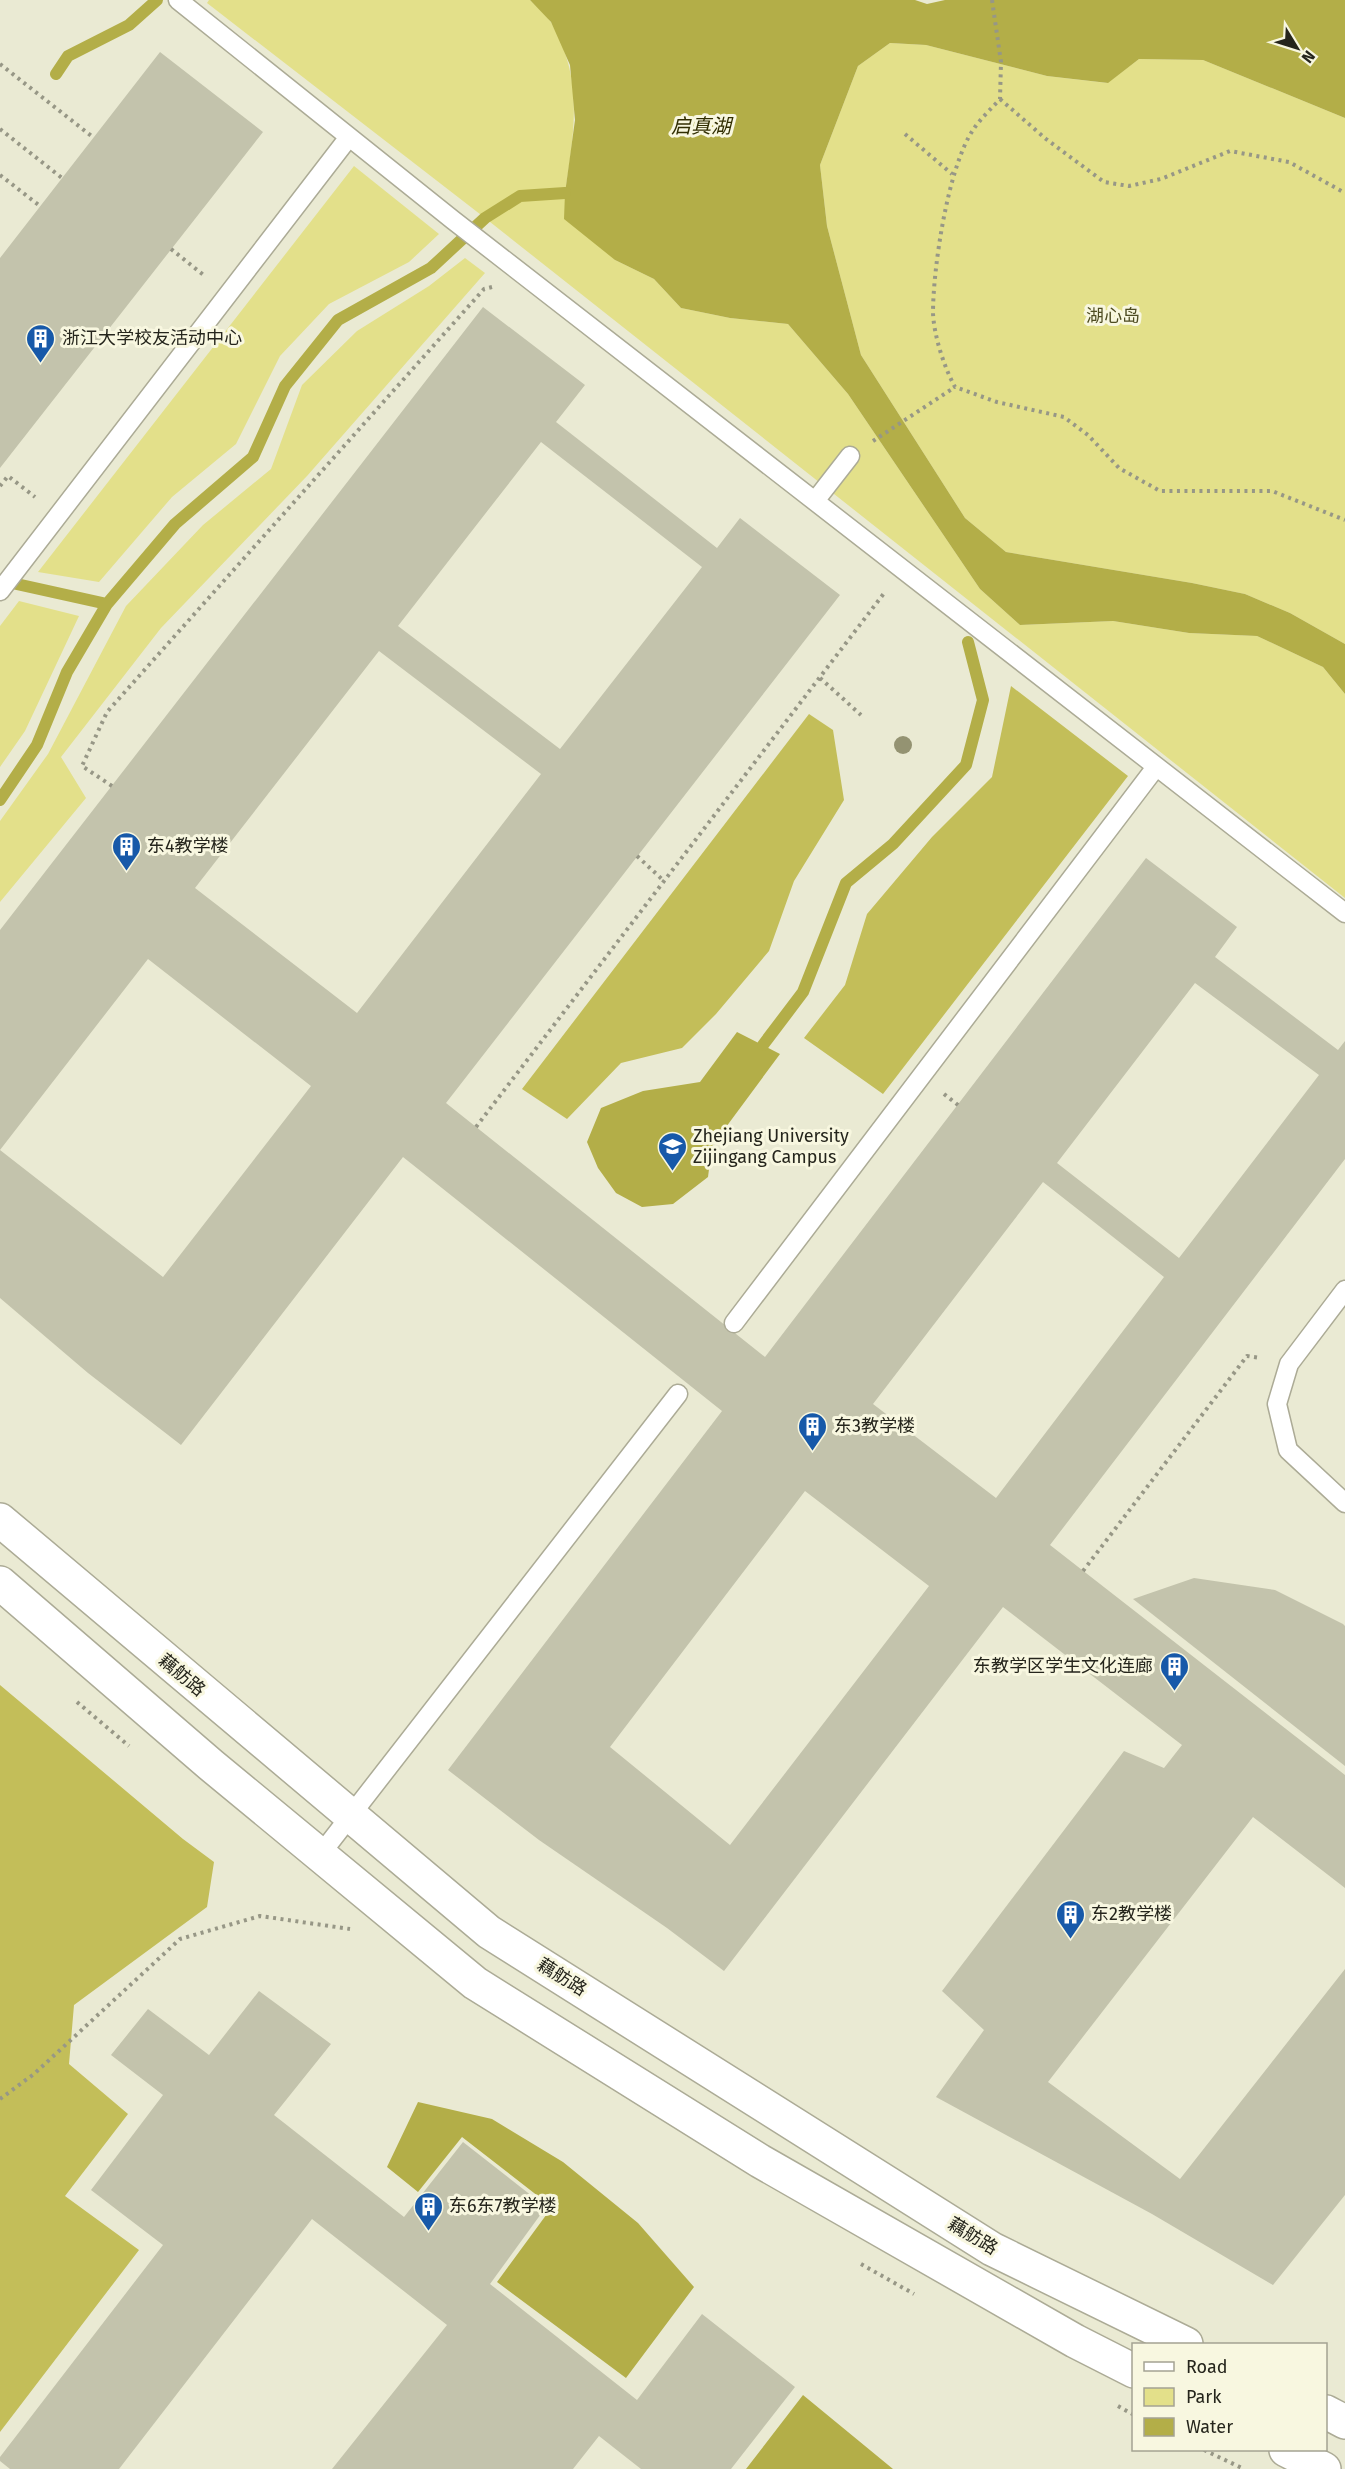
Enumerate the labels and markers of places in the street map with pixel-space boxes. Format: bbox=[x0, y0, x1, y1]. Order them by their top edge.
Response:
building icon: 浙江大学校友活动中心 bbox=[25, 322, 57, 364]
place label: 浙江大学校友活动中心 bbox=[62, 327, 242, 349]
building icon: 东4教学楼 bbox=[110, 830, 142, 872]
place label: 东4教学楼 bbox=[147, 835, 229, 857]
place label: Zhejiang University Zijingang Campus bbox=[693, 1125, 849, 1168]
school or university icon: Zhejiang University Zijingang Campus bbox=[656, 1130, 688, 1172]
building icon: 东3教学楼 bbox=[797, 1410, 829, 1452]
place label: 东3教学楼 bbox=[834, 1415, 915, 1437]
building icon: 东教学区学生文化连廊 bbox=[1158, 1650, 1190, 1692]
place label: 东教学区学生文化连廊 bbox=[973, 1655, 1153, 1677]
building icon: 东2教学楼 bbox=[1054, 1898, 1086, 1940]
place label: 东2教学楼 bbox=[1091, 1903, 1172, 1925]
building icon: 东6东7教学楼 bbox=[412, 2190, 444, 2232]
place label: 东6东7教学楼 bbox=[449, 2195, 557, 2217]

